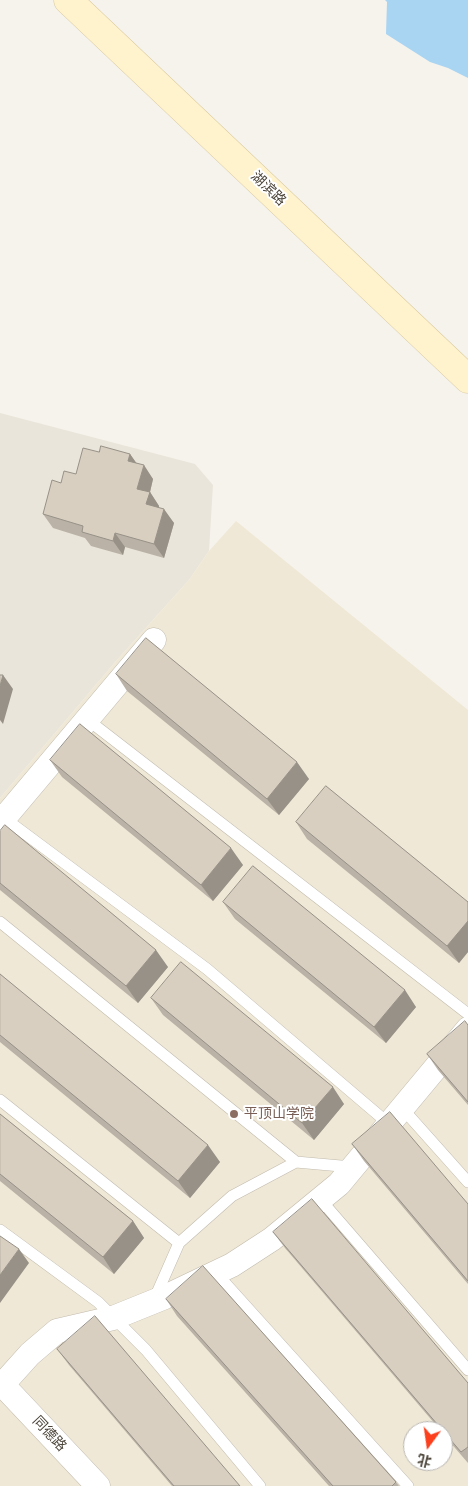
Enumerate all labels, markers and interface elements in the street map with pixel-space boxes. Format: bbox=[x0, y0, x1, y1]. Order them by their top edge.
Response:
street label: 湖滨路 bbox=[247, 168, 289, 210]
place label: 平顶山学院 bbox=[244, 1106, 314, 1122]
marker: 平顶山学院 bbox=[228, 1108, 240, 1120]
street label: 同德路 bbox=[29, 1413, 69, 1455]
north arrow bbox=[403, 1421, 453, 1471]
text: 北 bbox=[416, 1450, 433, 1470]

